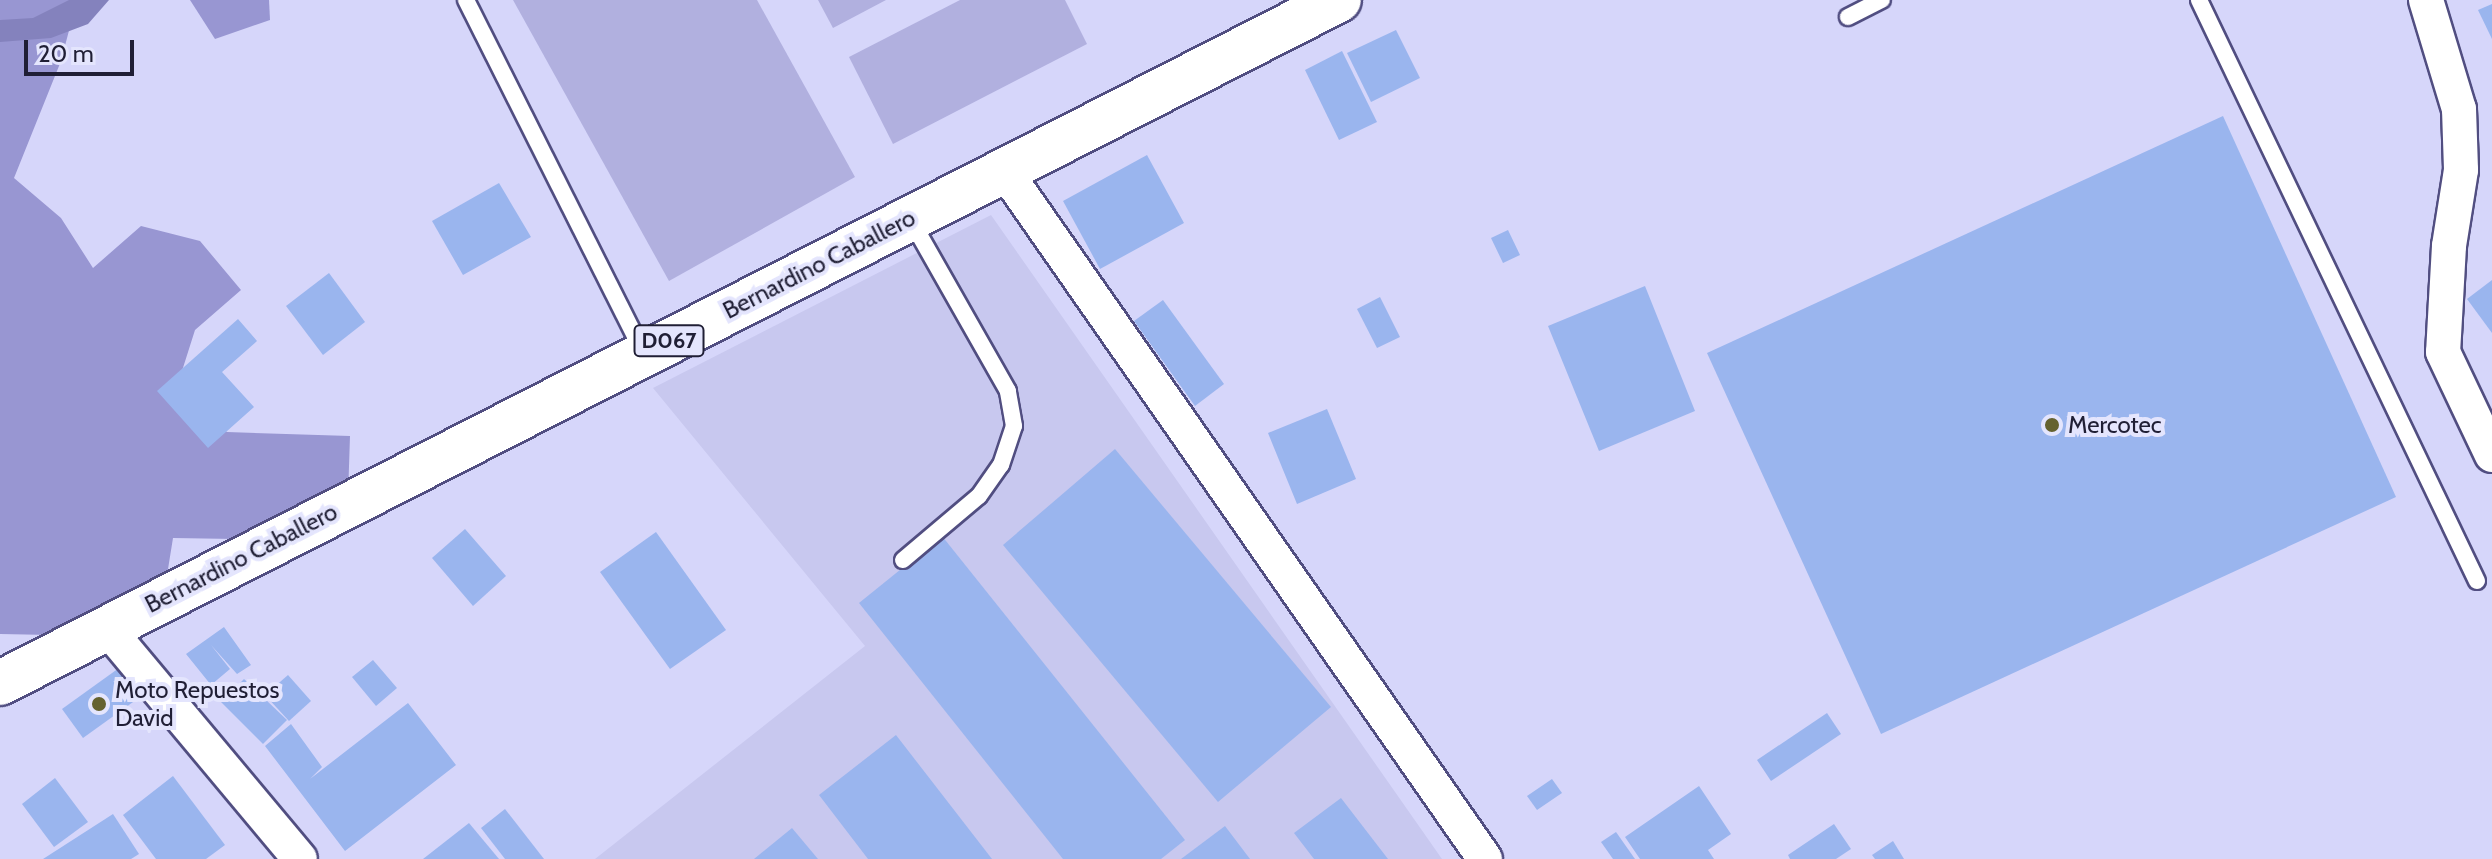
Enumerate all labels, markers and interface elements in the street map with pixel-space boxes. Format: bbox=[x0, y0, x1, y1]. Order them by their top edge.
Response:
scale bar bbox=[28, 24, 138, 74]
text: 20 m bbox=[38, 39, 94, 68]
street label: Bernardino Caballero bbox=[718, 203, 920, 325]
road number: D067 bbox=[633, 323, 705, 359]
place label: Mercotec bbox=[2068, 411, 2162, 439]
marker: Mercotec bbox=[2043, 416, 2061, 434]
street label: Bernardino Caballero bbox=[140, 497, 342, 619]
place label: Moto Repuestos David bbox=[115, 676, 279, 732]
marker: Moto Repuestos David bbox=[90, 695, 108, 713]

